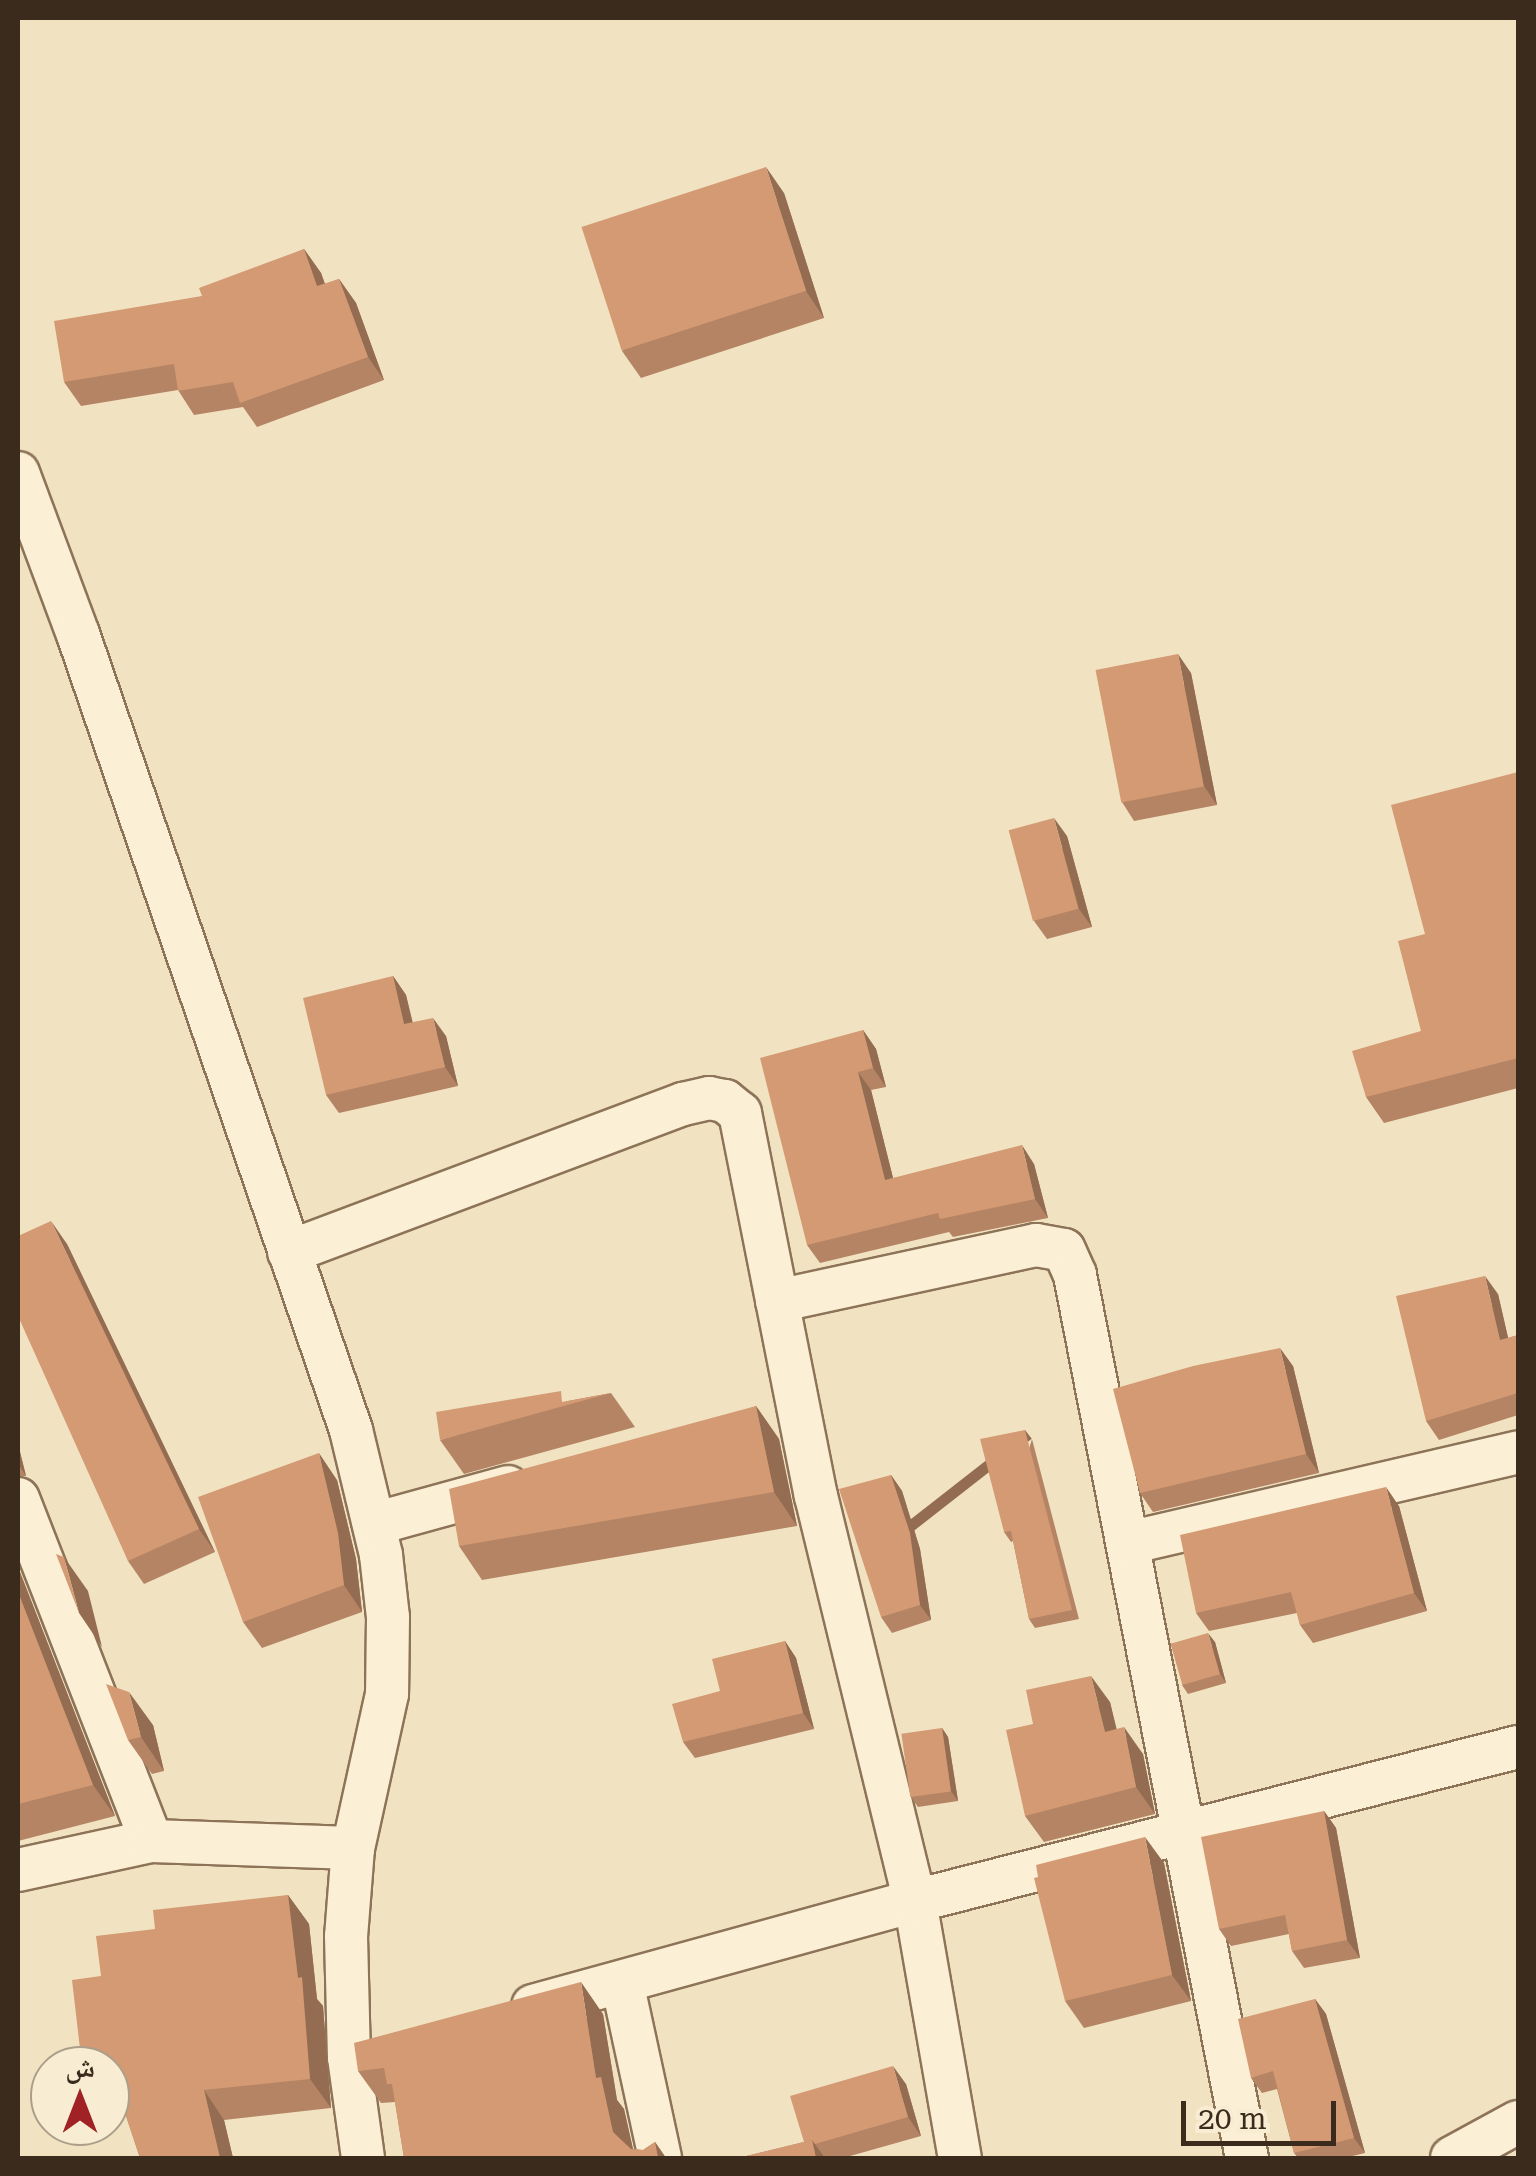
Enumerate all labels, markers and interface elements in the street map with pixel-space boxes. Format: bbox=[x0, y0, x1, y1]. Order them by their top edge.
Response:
north arrow bbox=[30, 2046, 130, 2146]
text: ش bbox=[65, 2051, 95, 2084]
scale bar bbox=[1186, 2081, 1341, 2143]
text: 20 m bbox=[1198, 2101, 1267, 2136]

